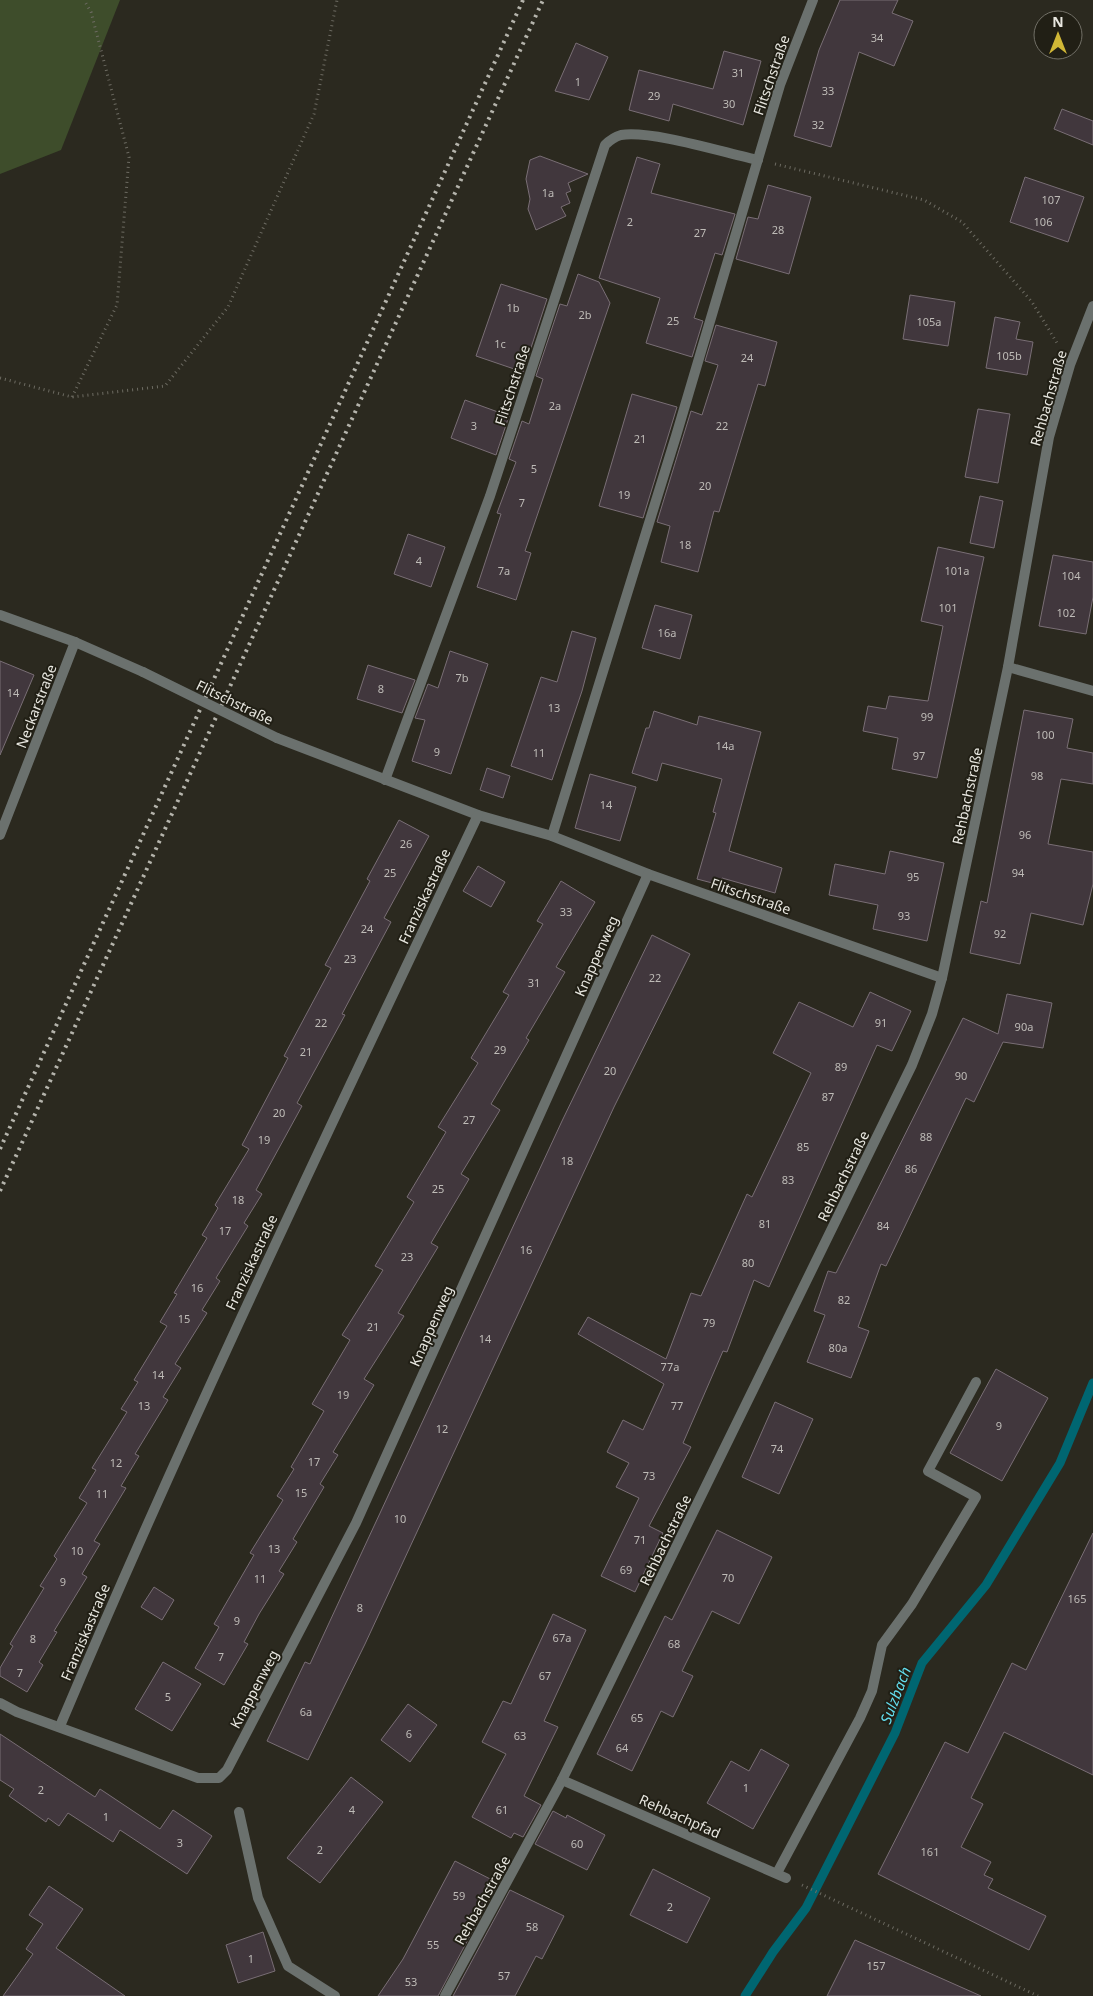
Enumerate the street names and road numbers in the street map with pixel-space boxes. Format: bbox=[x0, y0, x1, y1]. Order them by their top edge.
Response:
street label: Flitschstraße bbox=[748, 32, 794, 118]
street label: Flitschstraße bbox=[490, 342, 534, 428]
street label: Rehbachstraße bbox=[1025, 348, 1071, 448]
street label: Neckarstraße bbox=[11, 661, 61, 751]
street label: Flitschstraße bbox=[193, 675, 277, 729]
street label: Rehbachstraße bbox=[947, 746, 987, 846]
street label: Franziskastraße bbox=[394, 845, 454, 947]
street label: Flitschstraße bbox=[708, 873, 794, 919]
street label: Knappenweg bbox=[570, 913, 622, 999]
street label: Rehbachstraße bbox=[813, 1127, 873, 1225]
street label: Franziskastraße bbox=[221, 1211, 281, 1313]
street label: Knappenweg bbox=[405, 1283, 457, 1369]
street label: Rehbachstraße bbox=[635, 1491, 695, 1589]
street label: Franziskastraße bbox=[56, 1581, 114, 1683]
street label: Knappenweg bbox=[225, 1646, 283, 1732]
street label: Rehbachpfad bbox=[636, 1790, 724, 1842]
street label: Rehbachstraße bbox=[450, 1852, 514, 1948]

